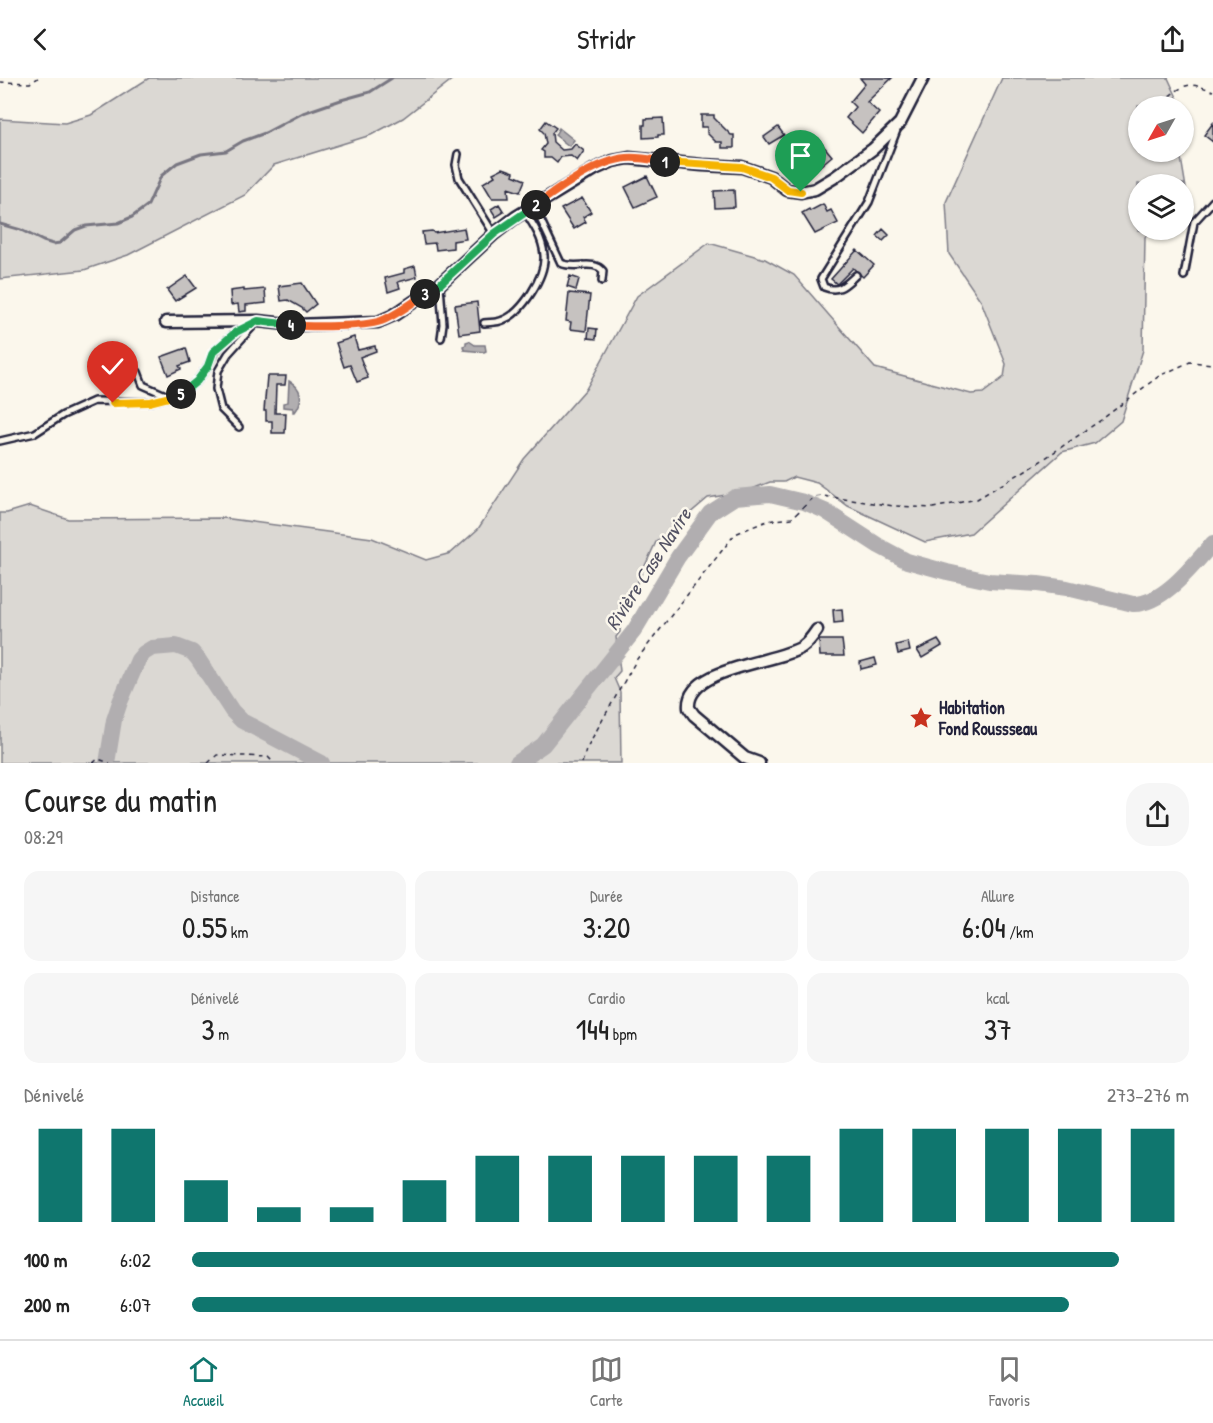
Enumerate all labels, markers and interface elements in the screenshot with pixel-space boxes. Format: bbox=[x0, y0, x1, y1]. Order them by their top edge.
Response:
text: Stridr bbox=[577, 21, 636, 57]
icon: back bbox=[24, 23, 57, 56]
icon: share bbox=[1156, 23, 1189, 56]
north arrow bbox=[1128, 96, 1194, 162]
map controls bbox=[1128, 96, 1194, 240]
pin bbox=[775, 130, 826, 192]
icon: arrive bbox=[784, 139, 817, 172]
pin: 1 bbox=[650, 147, 680, 177]
text: 1 bbox=[662, 151, 668, 173]
button: layers bbox=[1128, 174, 1194, 240]
pin: 2 bbox=[521, 190, 551, 220]
text: 2 bbox=[532, 194, 540, 216]
pin: 3 bbox=[410, 279, 440, 309]
text: 3 bbox=[421, 283, 429, 305]
pin: 4 bbox=[276, 310, 306, 340]
text: 4 bbox=[288, 314, 294, 336]
pin bbox=[87, 341, 138, 403]
icon: check bbox=[96, 350, 129, 383]
pin: 5 bbox=[166, 379, 196, 409]
text: 5 bbox=[178, 383, 184, 405]
water label: Rivière Case Navire bbox=[598, 502, 698, 635]
place label: Habitation Fond Roussseau bbox=[938, 695, 1038, 741]
place icon: Habitation Fond Roussseau bbox=[908, 705, 934, 731]
text: Course du matin bbox=[24, 778, 217, 822]
button: share bbox=[1126, 783, 1189, 846]
text: 08:29 bbox=[24, 823, 63, 850]
text: Distance bbox=[191, 885, 240, 907]
text: Durée bbox=[590, 885, 623, 907]
text: Allure bbox=[981, 885, 1015, 907]
text: 0.55 bbox=[182, 907, 227, 947]
text: 3:20 bbox=[583, 907, 630, 947]
text: 6:04 bbox=[962, 907, 1006, 947]
text: km bbox=[227, 921, 248, 943]
text: /km bbox=[1006, 921, 1034, 943]
text: Dénivelé bbox=[191, 987, 239, 1009]
text: Cardio bbox=[588, 987, 625, 1009]
text: kcal bbox=[986, 987, 1010, 1009]
text: 3 bbox=[201, 1009, 215, 1049]
text: 144 bbox=[576, 1009, 609, 1049]
text: 37 bbox=[984, 1009, 1012, 1049]
text: m bbox=[215, 1023, 229, 1045]
text: bpm bbox=[609, 1023, 637, 1045]
text: Dénivelé bbox=[24, 1081, 84, 1108]
text: 273–276 m bbox=[1107, 1081, 1189, 1108]
text: 100 m bbox=[24, 1246, 67, 1273]
text: 6:02 bbox=[120, 1246, 151, 1273]
text: 200 m bbox=[24, 1291, 69, 1318]
text: 6:07 bbox=[120, 1291, 151, 1318]
tab: Accueil bbox=[183, 1353, 224, 1411]
tab: Carte bbox=[590, 1353, 623, 1411]
tab: Favoris bbox=[989, 1353, 1030, 1411]

